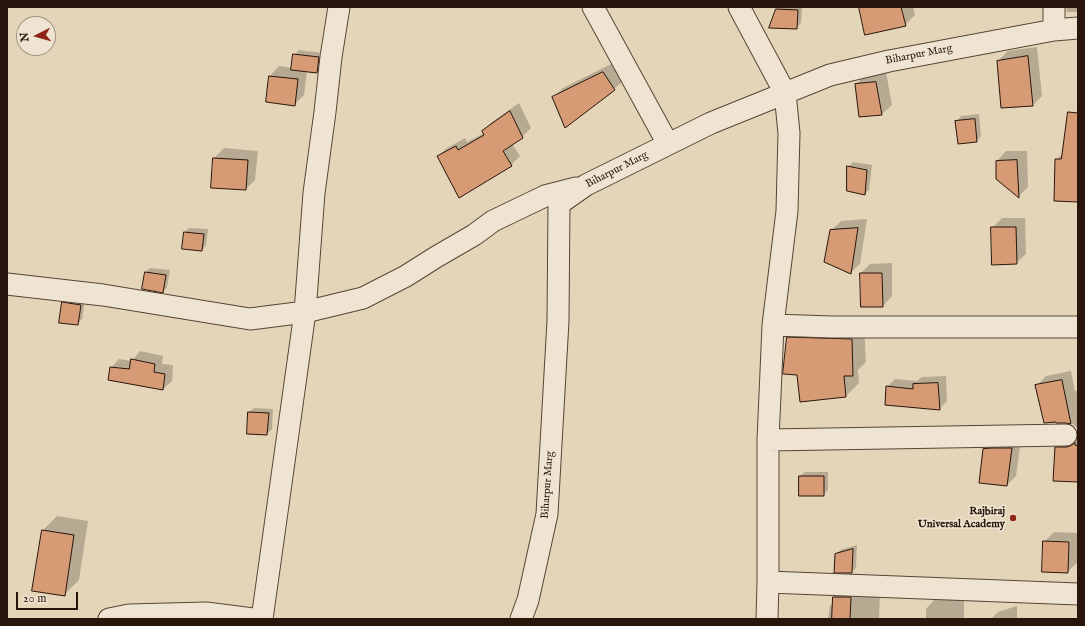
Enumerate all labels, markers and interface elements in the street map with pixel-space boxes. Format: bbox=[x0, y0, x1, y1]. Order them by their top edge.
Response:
north arrow bbox=[16, 16, 56, 56]
text: N bbox=[18, 32, 33, 43]
street label: Biharpur Marg bbox=[884, 42, 954, 68]
street label: Biharpur Marg bbox=[584, 149, 650, 191]
street label: Biharpur Marg bbox=[539, 451, 557, 519]
place label: Rajbiraj Universal Academy bbox=[918, 505, 1005, 531]
marker: Rajbiraj Universal Academy bbox=[1008, 513, 1018, 523]
scale bar bbox=[18, 584, 80, 610]
text: 20 m bbox=[23, 591, 46, 606]

